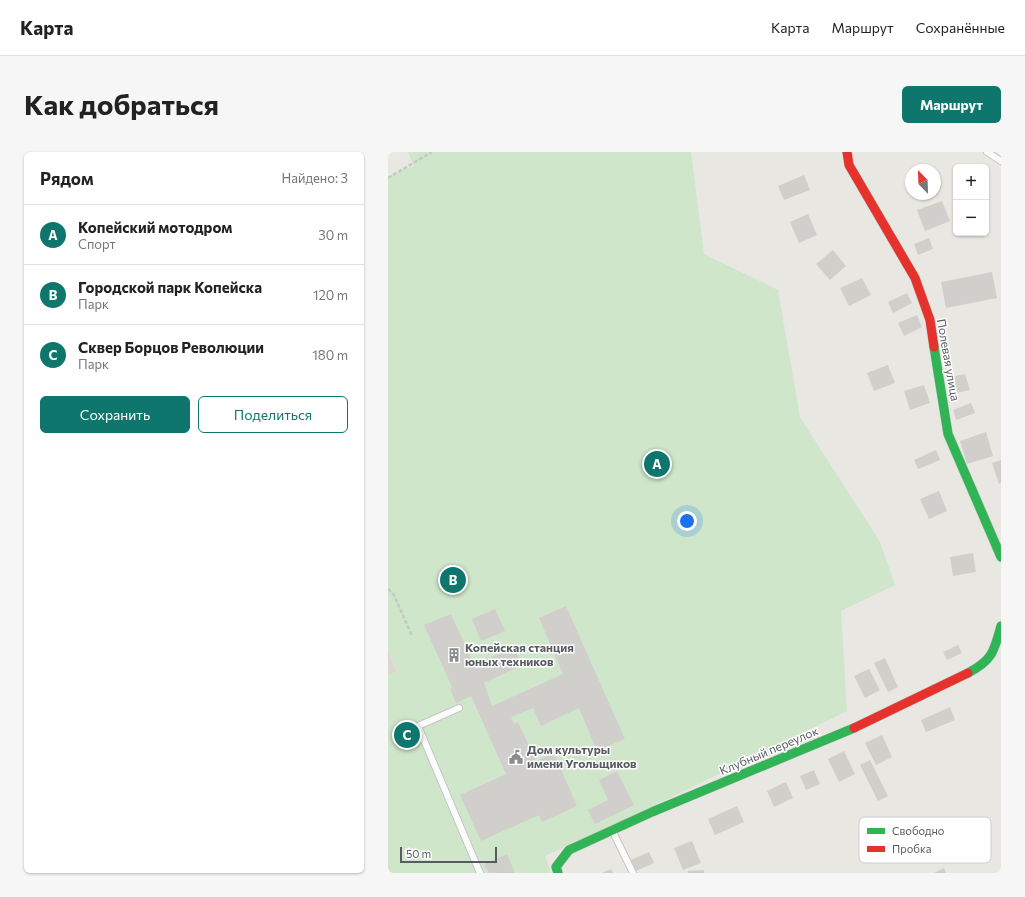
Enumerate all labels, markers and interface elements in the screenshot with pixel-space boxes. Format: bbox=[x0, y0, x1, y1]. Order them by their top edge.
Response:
text: Карта bbox=[20, 16, 73, 39]
text: Карта bbox=[771, 19, 809, 36]
text: Маршрут bbox=[831, 19, 894, 36]
text: Сохранённые bbox=[916, 19, 1005, 36]
button: Маршрут bbox=[902, 86, 1001, 123]
text: Как добраться bbox=[24, 87, 219, 121]
north arrow bbox=[905, 164, 941, 200]
map controls bbox=[953, 164, 989, 236]
button: + bbox=[953, 164, 989, 200]
text: Рядом bbox=[40, 168, 94, 189]
text: Найдено: 3 bbox=[281, 170, 348, 186]
button: − bbox=[953, 200, 989, 236]
text: Копейский мотодром bbox=[78, 218, 232, 236]
text: A bbox=[48, 227, 58, 243]
text: 30 m bbox=[318, 227, 348, 243]
text: Спорт bbox=[78, 236, 116, 252]
text: Городской парк Копейска bbox=[78, 278, 262, 296]
text: B bbox=[49, 287, 57, 303]
text: 120 m bbox=[313, 287, 348, 303]
text: Парк bbox=[78, 296, 109, 312]
street label: Полевая улица bbox=[935, 318, 963, 402]
text: Сквер Борцов Революции bbox=[78, 338, 264, 356]
text: C bbox=[49, 347, 57, 363]
text: 180 m bbox=[312, 347, 348, 363]
text: Парк bbox=[78, 356, 109, 372]
button: Сохранить bbox=[40, 396, 190, 433]
button: Поделиться bbox=[198, 396, 348, 433]
pin: A bbox=[644, 449, 670, 479]
your location bbox=[677, 511, 697, 531]
pin: B bbox=[440, 565, 466, 595]
place label: Копейская станция юных техников bbox=[465, 640, 574, 668]
building icon: Копейская станция юных техников bbox=[446, 647, 462, 663]
pin: C bbox=[394, 720, 420, 750]
street label: Клубный переулок bbox=[717, 723, 821, 777]
place label: Дом культуры имени Угольщиков bbox=[527, 742, 637, 770]
public building icon: Дом культуры имени Угольщиков bbox=[508, 749, 524, 765]
legend bbox=[859, 817, 991, 863]
text: Свободно bbox=[892, 824, 945, 837]
text: Пробка bbox=[892, 842, 931, 855]
scale bar bbox=[400, 845, 497, 864]
text: 50 m bbox=[406, 847, 431, 860]

